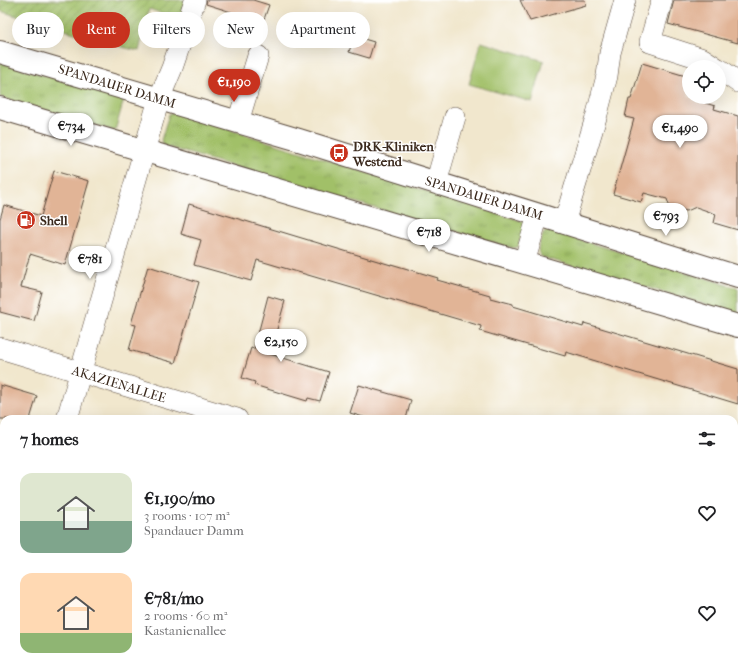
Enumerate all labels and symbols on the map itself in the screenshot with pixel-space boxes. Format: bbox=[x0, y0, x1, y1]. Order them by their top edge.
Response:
street label: SPANDAUER DAMM bbox=[56, 61, 178, 111]
pin: €1,190 bbox=[201, 69, 267, 103]
pin: €734 bbox=[47, 113, 95, 147]
pin: €1,490 bbox=[647, 115, 713, 149]
place label: DRK-Kliniken Westend bbox=[352, 139, 434, 169]
bus stop icon: DRK-Kliniken Westend bbox=[328, 142, 350, 164]
street label: SPANDAUER DAMM bbox=[423, 173, 545, 223]
pin: €793 bbox=[642, 203, 690, 237]
fuel station icon: Shell bbox=[15, 209, 37, 231]
place label: Shell bbox=[40, 213, 68, 228]
pin: €718 bbox=[405, 219, 453, 253]
pin: €781 bbox=[66, 246, 114, 280]
pin: €2,150 bbox=[248, 329, 314, 363]
street label: AKAZIENALLEE bbox=[69, 362, 168, 405]

